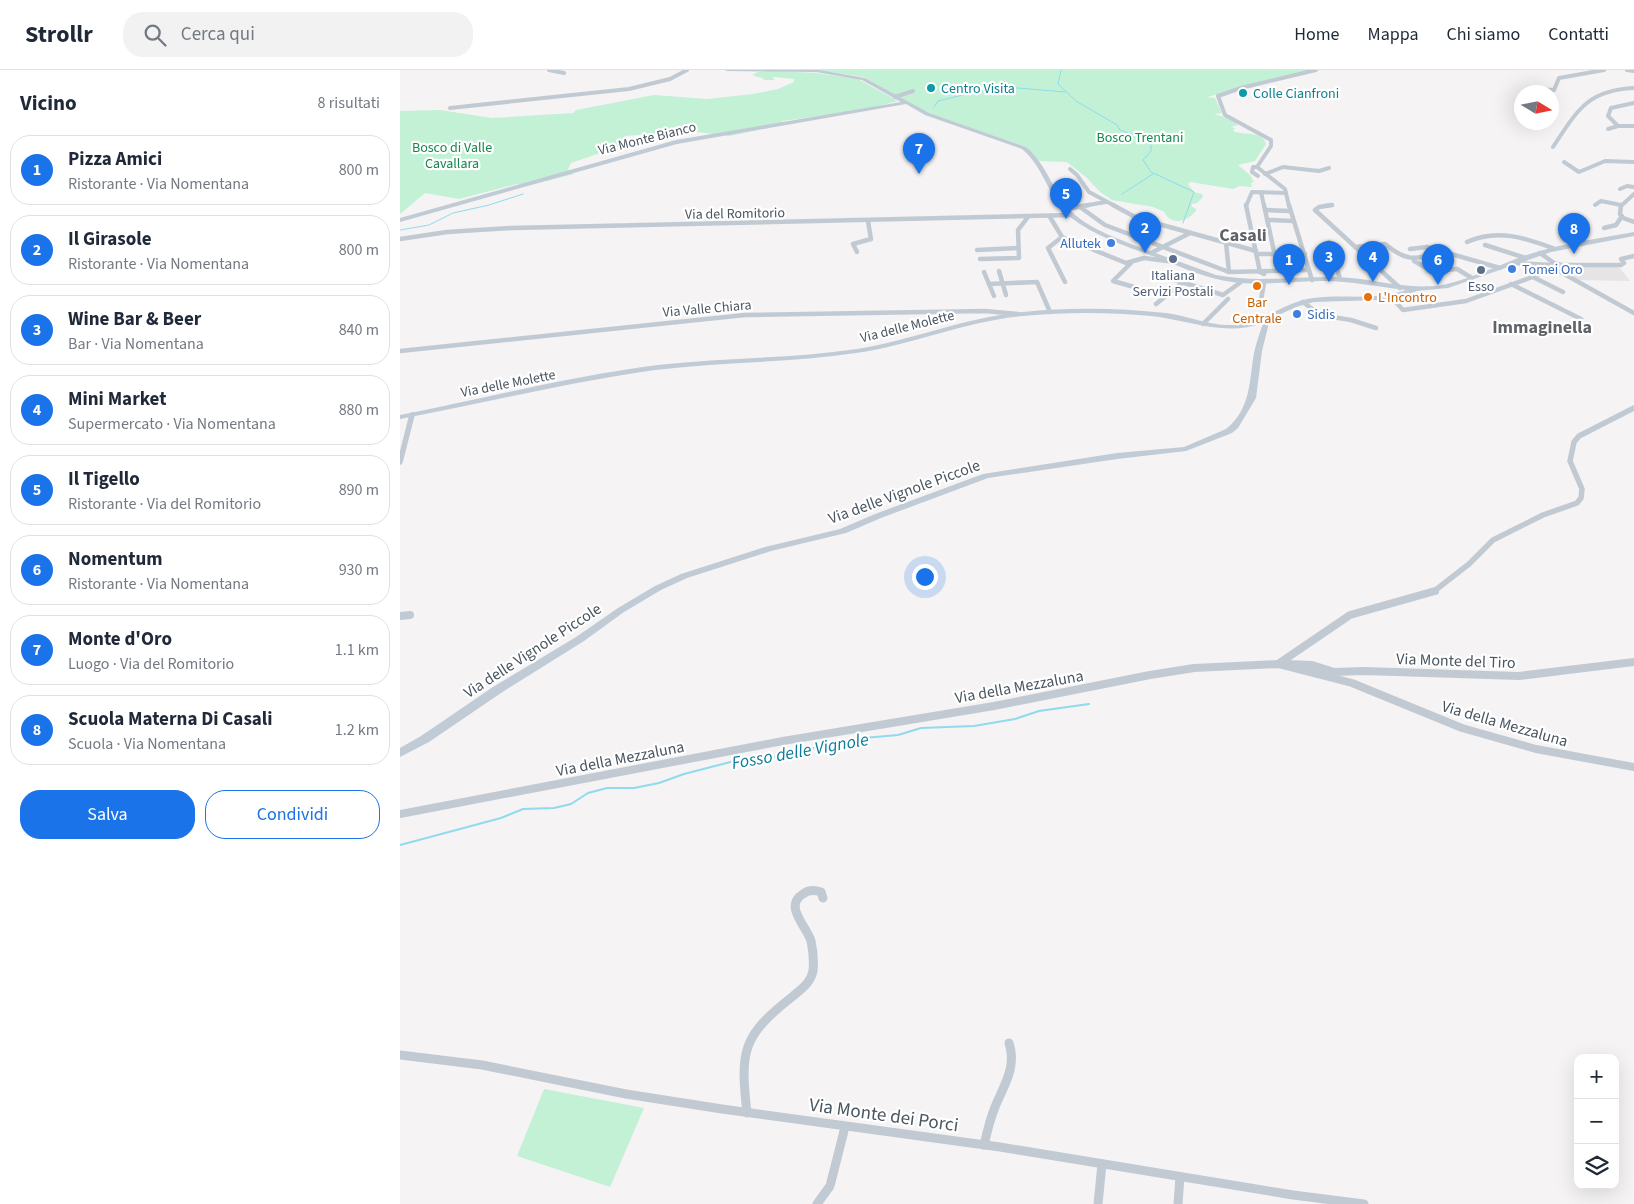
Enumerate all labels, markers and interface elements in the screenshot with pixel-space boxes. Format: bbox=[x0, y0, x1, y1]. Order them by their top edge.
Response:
search box bbox=[123, 12, 473, 57]
text: Strollr bbox=[25, 17, 93, 52]
icon: search bbox=[141, 21, 169, 49]
text: Cerca qui bbox=[181, 21, 255, 48]
text: Home bbox=[1294, 22, 1340, 47]
text: Mappa bbox=[1368, 22, 1419, 47]
text: Chi siamo bbox=[1447, 22, 1520, 47]
text: Contatti bbox=[1548, 22, 1609, 47]
place label: Centro Visita bbox=[941, 79, 1015, 99]
marker: Centro Visita bbox=[925, 82, 937, 94]
place label: Colle Cianfroni bbox=[1253, 84, 1339, 104]
north arrow bbox=[1514, 85, 1559, 130]
marker: Colle Cianfroni bbox=[1237, 87, 1249, 99]
text: Vicino bbox=[20, 88, 77, 118]
text: 8 risultati bbox=[318, 92, 380, 114]
street label: Via Monte Bianco bbox=[596, 117, 698, 161]
park label: Bosco Trentani bbox=[1097, 128, 1183, 148]
pin: 7 bbox=[903, 133, 935, 174]
park label: Bosco di Valle Cavallara bbox=[412, 138, 492, 174]
text: Pizza Amici bbox=[68, 146, 162, 173]
text: 1 bbox=[33, 159, 41, 181]
text: 800 m bbox=[339, 159, 379, 181]
text: Ristorante · Via Nomentana bbox=[68, 173, 249, 195]
pin: 5 bbox=[1050, 178, 1082, 219]
street label: Via del Romitorio bbox=[685, 203, 785, 225]
pin: 2 bbox=[1129, 212, 1161, 253]
pin: 8 bbox=[1558, 213, 1590, 254]
district label: Casali bbox=[1219, 223, 1267, 248]
text: Il Girasole bbox=[68, 226, 152, 253]
place label: Allutek bbox=[1060, 234, 1101, 254]
marker: Allutek bbox=[1105, 237, 1117, 249]
text: 2 bbox=[33, 239, 41, 261]
text: 800 m bbox=[339, 239, 379, 261]
pin: 3 bbox=[1313, 241, 1345, 282]
pin: 4 bbox=[1357, 241, 1389, 282]
pin: 1 bbox=[1273, 244, 1305, 285]
pin: 6 bbox=[1422, 244, 1454, 285]
text: Ristorante · Via Nomentana bbox=[68, 253, 249, 275]
marker: Italiana Servizi Postali bbox=[1167, 253, 1179, 265]
place label: Tomei Oro bbox=[1522, 260, 1583, 280]
marker: Tomei Oro bbox=[1506, 263, 1518, 275]
marker: Esso bbox=[1475, 264, 1487, 276]
place label: Italiana Servizi Postali bbox=[1132, 266, 1214, 302]
place label: Esso bbox=[1468, 277, 1494, 297]
marker: Bar Centrale bbox=[1251, 280, 1263, 292]
place label: L'Incontro bbox=[1378, 288, 1437, 308]
marker: L'Incontro bbox=[1362, 291, 1374, 303]
place label: Bar Centrale bbox=[1232, 293, 1282, 329]
street label: Via Valle Chiara bbox=[662, 295, 752, 323]
place label: Sidis bbox=[1307, 305, 1335, 325]
text: Wine Bar & Beer bbox=[68, 306, 201, 333]
street label: Via delle Molette bbox=[858, 306, 956, 348]
marker: Sidis bbox=[1291, 308, 1303, 320]
district label: Immaginella bbox=[1492, 315, 1592, 340]
text: 3 bbox=[33, 319, 41, 341]
text: 840 m bbox=[339, 319, 379, 341]
text: Bar · Via Nomentana bbox=[68, 333, 204, 355]
street label: Via delle Molette bbox=[459, 365, 557, 403]
text: Mini Market bbox=[68, 386, 167, 413]
text: 4 bbox=[33, 399, 41, 421]
text: 880 m bbox=[339, 399, 379, 421]
text: Supermercato · Via Nomentana bbox=[68, 413, 276, 435]
street label: Via delle Vignole Piccole bbox=[825, 454, 983, 530]
text: Il Tigello bbox=[68, 466, 140, 493]
text: 5 bbox=[33, 479, 41, 501]
text: 890 m bbox=[339, 479, 379, 501]
text: Ristorante · Via del Romitorio bbox=[68, 493, 261, 515]
text: Nomentum bbox=[68, 546, 163, 573]
text: 6 bbox=[33, 559, 41, 581]
text: 930 m bbox=[339, 559, 379, 581]
your location bbox=[912, 564, 938, 590]
text: Ristorante · Via Nomentana bbox=[68, 573, 249, 595]
street label: Via delle Vignole Piccole bbox=[459, 598, 606, 704]
text: Monte d'Oro bbox=[68, 626, 172, 653]
text: 7 bbox=[33, 639, 41, 661]
text: 1.1 km bbox=[335, 639, 379, 661]
street label: Via Monte del Tiro bbox=[1396, 648, 1516, 674]
text: Luogo · Via del Romitorio bbox=[68, 653, 234, 675]
street label: Via della Mezzaluna bbox=[953, 665, 1085, 709]
street label: Via della Mezzaluna bbox=[1439, 695, 1570, 752]
text: Scuola Materna Di Casali bbox=[68, 706, 273, 733]
text: 8 bbox=[33, 719, 41, 741]
text: 1.2 km bbox=[335, 719, 379, 741]
water label: Fosso delle Vignole bbox=[730, 727, 871, 776]
text: Scuola · Via Nomentana bbox=[68, 733, 226, 755]
street label: Via della Mezzaluna bbox=[554, 736, 686, 782]
button: Salva bbox=[20, 790, 195, 839]
button: Condividi bbox=[205, 790, 380, 839]
map controls bbox=[1574, 1054, 1619, 1189]
button: + bbox=[1574, 1054, 1619, 1099]
street label: Via Monte dei Porci bbox=[807, 1092, 960, 1139]
button: − bbox=[1574, 1099, 1619, 1144]
button: layers bbox=[1574, 1144, 1619, 1189]

